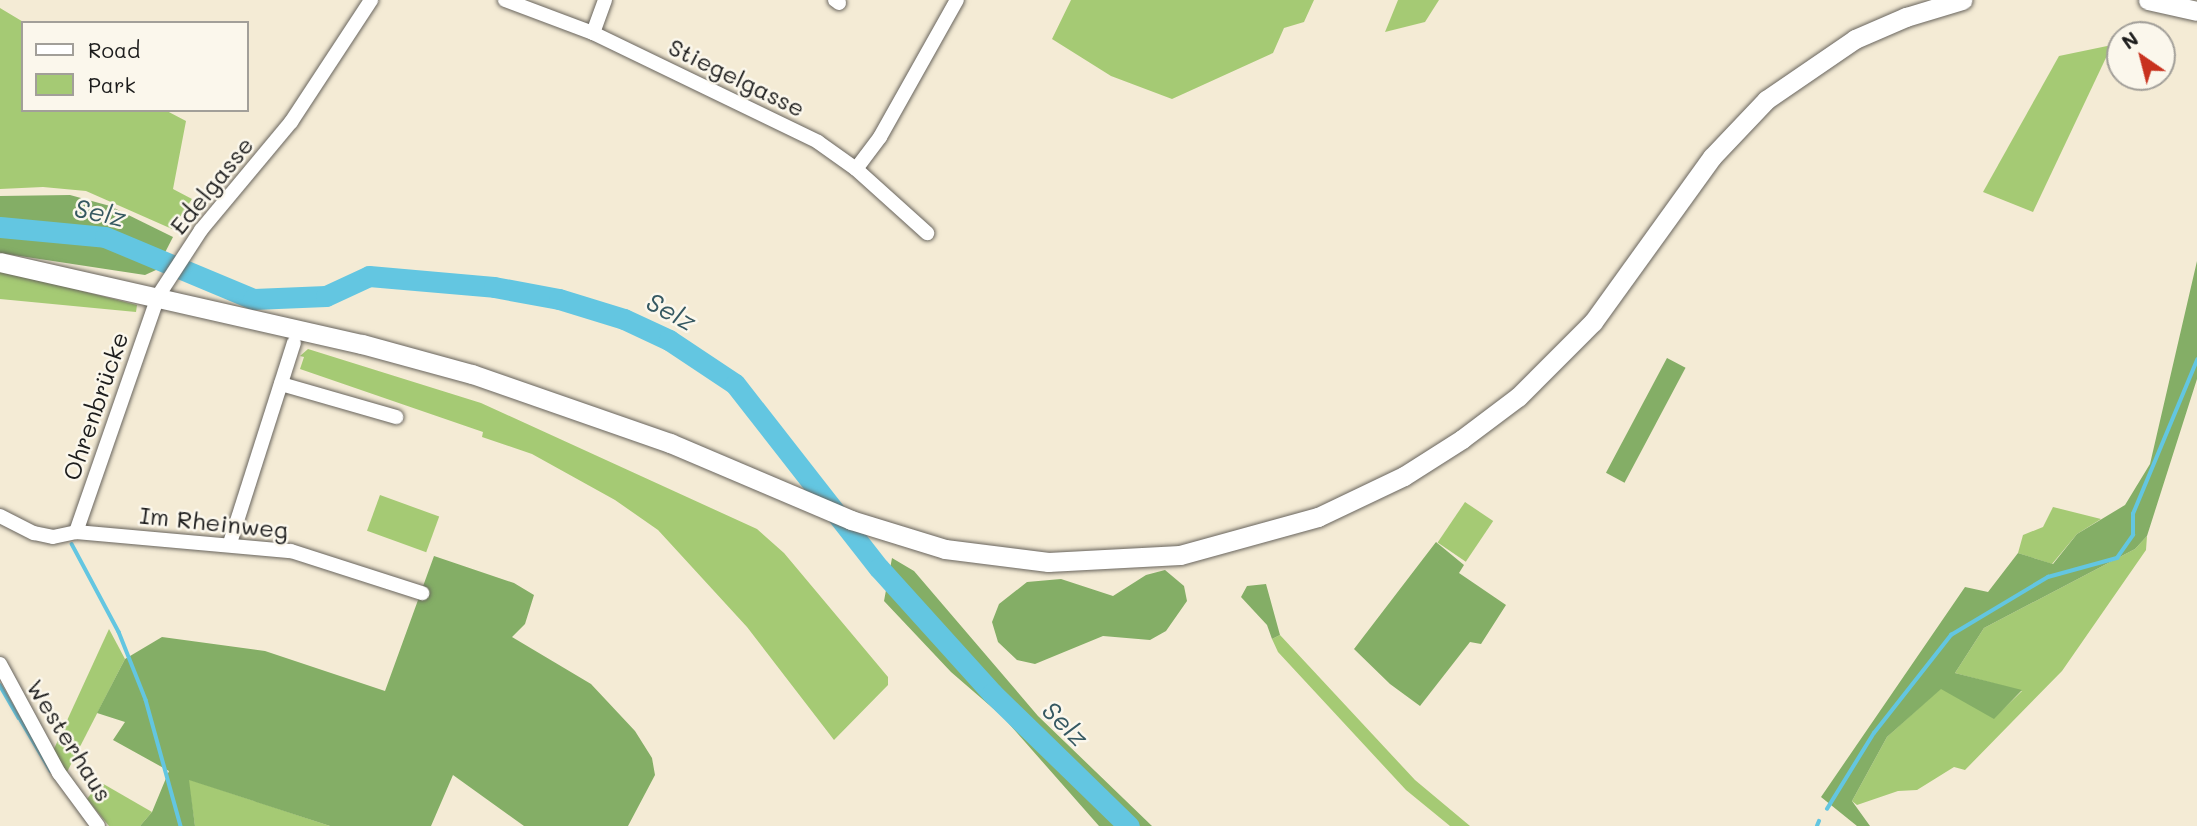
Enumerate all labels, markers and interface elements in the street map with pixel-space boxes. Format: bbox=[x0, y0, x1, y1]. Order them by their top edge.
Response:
legend bbox=[21, 21, 248, 112]
north arrow bbox=[2106, 21, 2176, 91]
text: N bbox=[2117, 26, 2143, 54]
street label: Stiegelgasse bbox=[664, 32, 810, 122]
text: Road bbox=[88, 36, 140, 63]
text: Park bbox=[88, 71, 136, 98]
street label: Edelgasse bbox=[163, 131, 259, 239]
water label: Selz bbox=[71, 192, 129, 234]
water label: Selz bbox=[641, 286, 701, 338]
street label: Ohrenbrücke bbox=[56, 328, 134, 484]
street label: Im Rheinweg bbox=[138, 500, 290, 544]
street label: Westerhaus bbox=[21, 674, 119, 806]
water label: Selz bbox=[1036, 695, 1094, 753]

